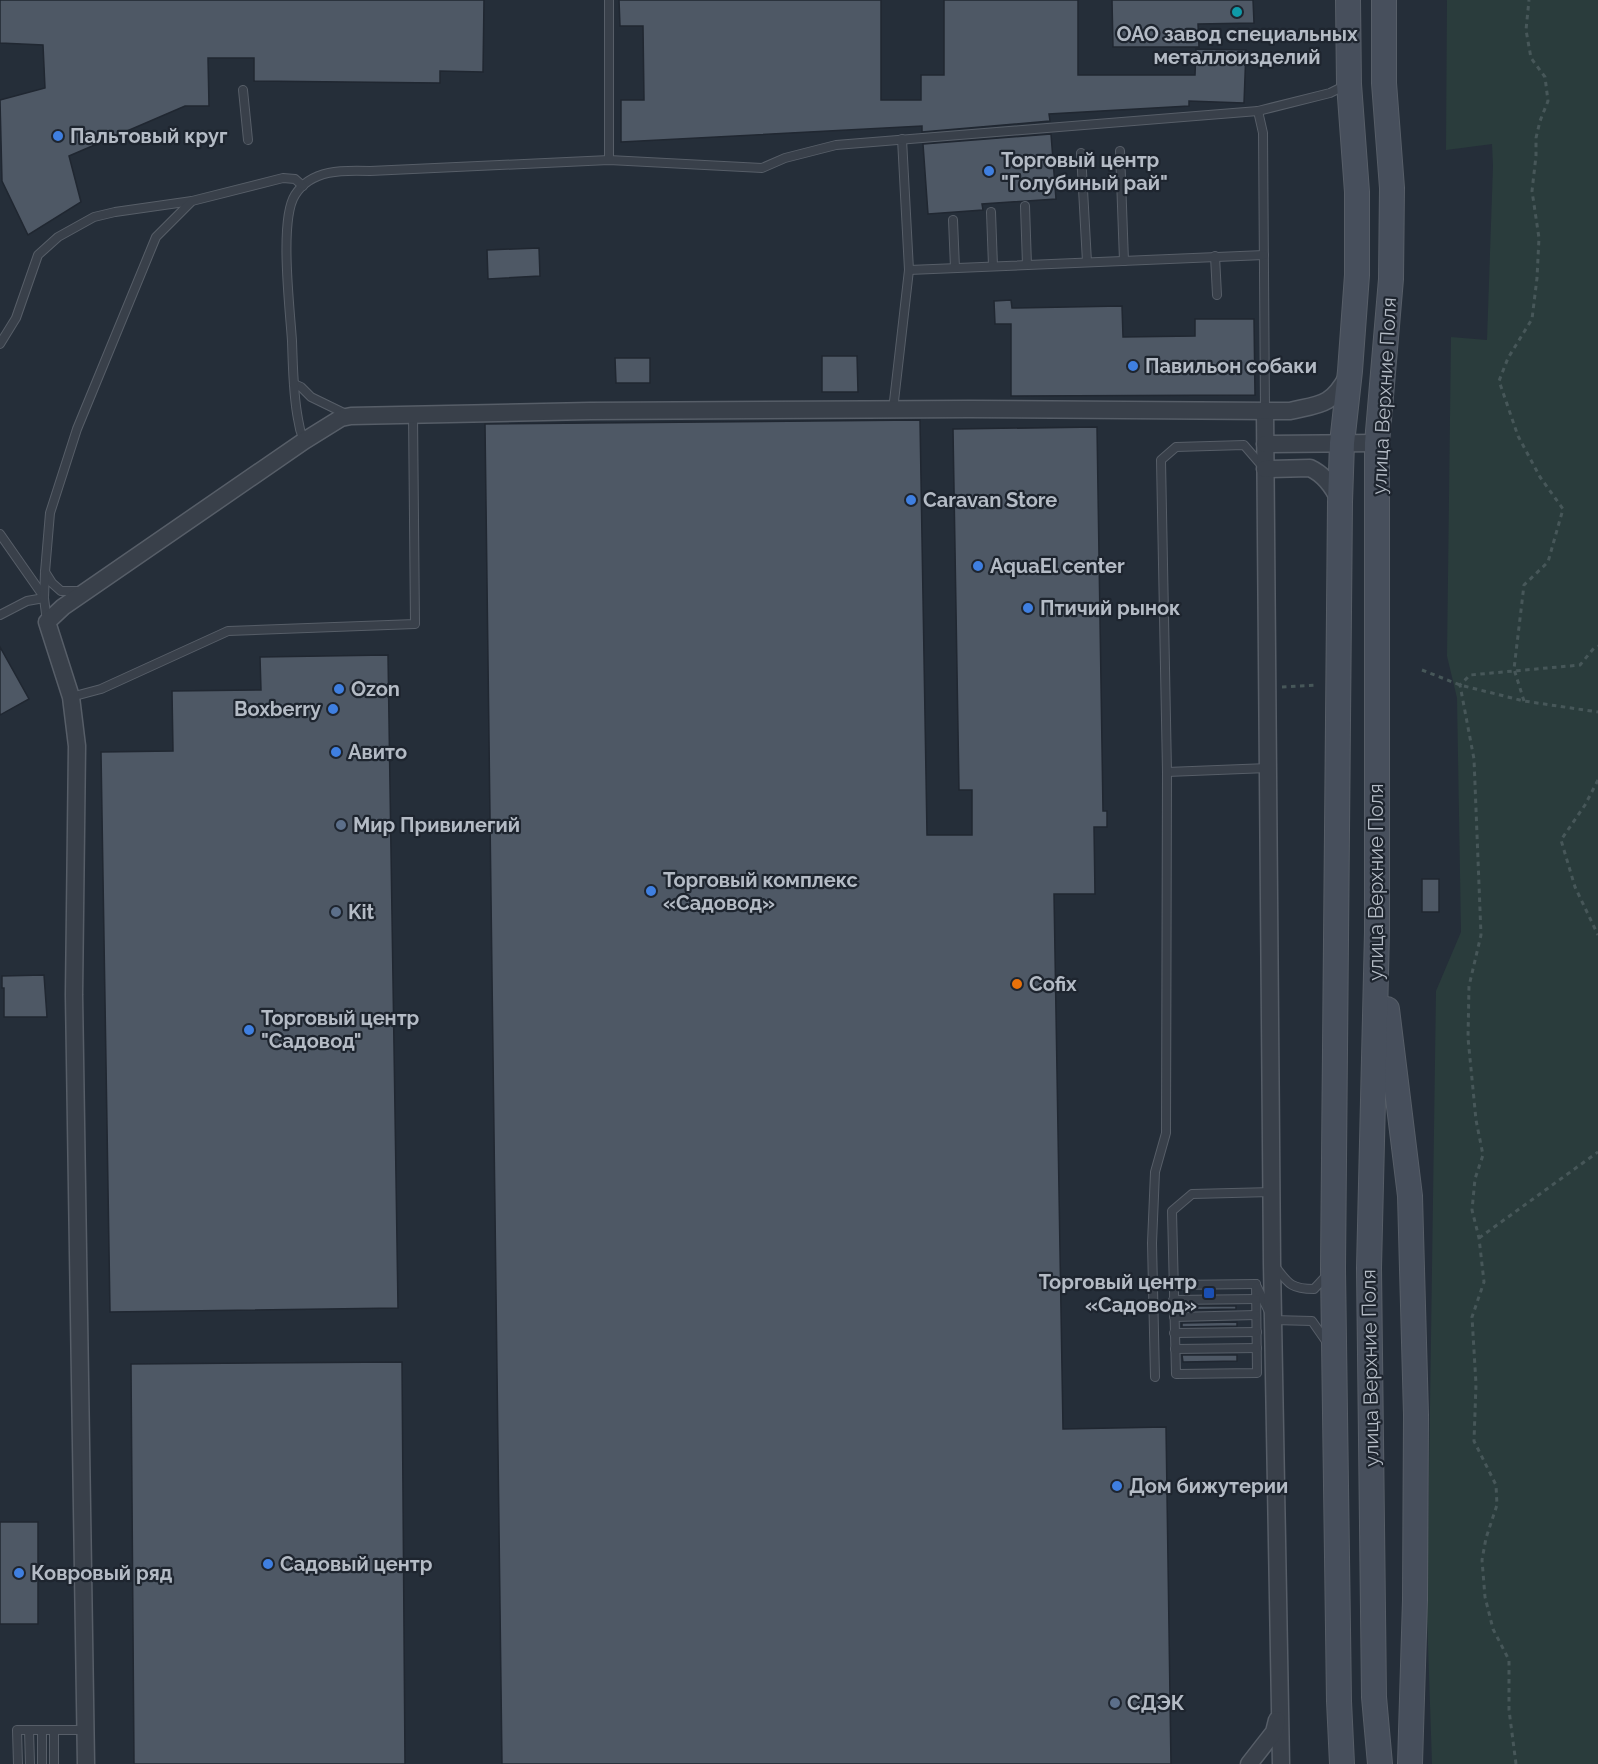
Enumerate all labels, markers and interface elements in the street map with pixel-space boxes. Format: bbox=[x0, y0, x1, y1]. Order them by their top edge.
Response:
marker: ОАО завод специальных металлоизделий bbox=[1230, 5, 1244, 19]
place label: ОАО завод специальных металлоизделий bbox=[1116, 22, 1358, 69]
place label: Пальтовый круг bbox=[70, 124, 228, 148]
marker: Пальтовый круг bbox=[51, 129, 65, 143]
place label: Торговый центр "Голубиный рай" bbox=[1001, 148, 1168, 195]
marker: Торговый центр "Голубиный рай" bbox=[982, 164, 996, 178]
street label: улица Верхние Поля bbox=[1367, 297, 1401, 495]
place label: Павильон собаки bbox=[1145, 354, 1317, 378]
marker: Павильон собаки bbox=[1126, 359, 1140, 373]
place label: Caravan Store bbox=[923, 488, 1057, 512]
marker: Caravan Store bbox=[904, 493, 918, 507]
place label: AquaEl center bbox=[990, 554, 1125, 578]
marker: AquaEl center bbox=[971, 559, 985, 573]
place label: Птичий рынок bbox=[1040, 596, 1181, 620]
marker: Птичий рынок bbox=[1021, 601, 1035, 615]
place label: Ozon bbox=[351, 677, 400, 701]
marker: Ozon bbox=[332, 682, 346, 696]
place label: Boxberry bbox=[234, 697, 321, 721]
marker: Boxberry bbox=[326, 702, 340, 716]
place label: Авито bbox=[348, 740, 407, 764]
marker: Авито bbox=[329, 745, 343, 759]
street label: улица Верхние Поля bbox=[1364, 783, 1388, 981]
place label: Мир Привилегий bbox=[353, 813, 520, 837]
marker: Мир Привилегий bbox=[334, 818, 348, 832]
place label: Торговый комплекс «Садовод» bbox=[663, 868, 858, 915]
marker: Торговый комплекс «Садовод» bbox=[644, 884, 658, 898]
place label: Kit bbox=[348, 900, 374, 924]
marker: Kit bbox=[329, 905, 343, 919]
place label: Cofix bbox=[1029, 972, 1077, 996]
marker: Cofix bbox=[1010, 977, 1024, 991]
place label: Торговый центр "Садовод" bbox=[261, 1006, 420, 1053]
marker: Торговый центр "Садовод" bbox=[242, 1023, 256, 1037]
street label: улица Верхние Поля bbox=[1356, 1269, 1384, 1467]
place label: Торговый центр «Садовод» bbox=[1039, 1270, 1197, 1317]
marker: Торговый центр «Садовод» bbox=[1202, 1286, 1216, 1300]
place label: Дом бижутерии bbox=[1129, 1474, 1288, 1498]
marker: Дом бижутерии bbox=[1110, 1479, 1124, 1493]
place label: Садовый центр bbox=[280, 1552, 433, 1576]
marker: Садовый центр bbox=[261, 1557, 275, 1571]
place label: Ковровый ряд bbox=[31, 1561, 173, 1585]
marker: Ковровый ряд bbox=[12, 1566, 26, 1580]
place label: СДЭК bbox=[1127, 1691, 1185, 1715]
marker: СДЭК bbox=[1108, 1696, 1122, 1710]

